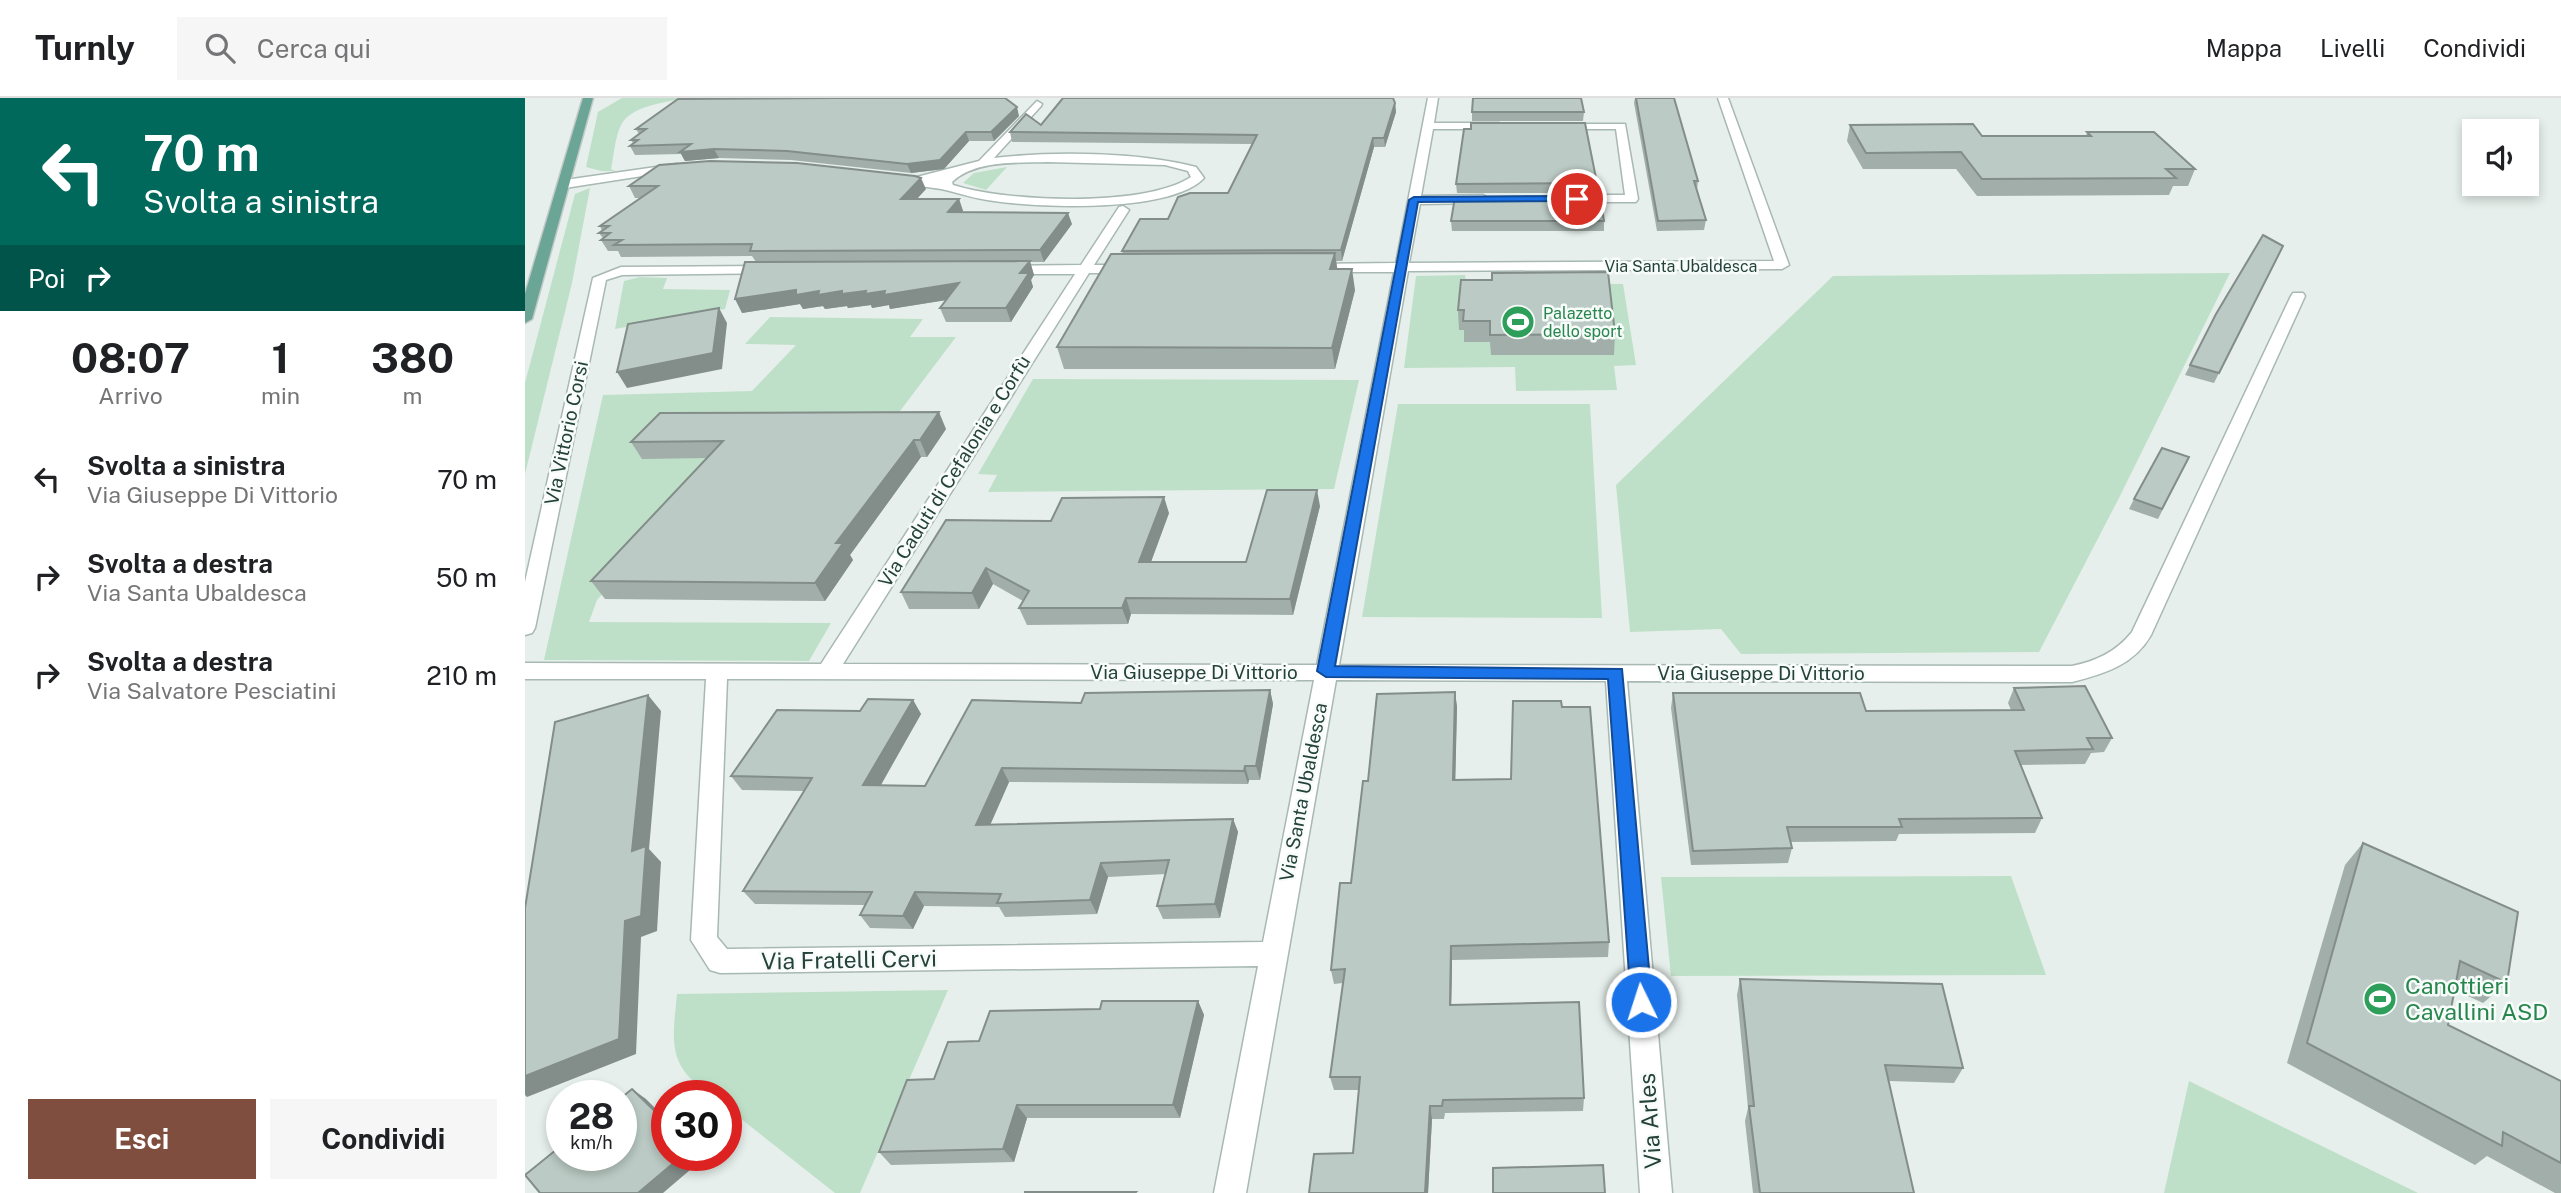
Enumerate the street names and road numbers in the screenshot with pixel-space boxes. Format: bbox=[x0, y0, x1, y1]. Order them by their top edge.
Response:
street label: Via Santa Ubaldesca bbox=[1605, 257, 1757, 276]
street label: Via Caduti di Cefalonia e Corfù bbox=[873, 351, 1035, 591]
street label: Via Vittorio Corsi bbox=[540, 359, 592, 507]
street label: Via Giuseppe Di Vittorio bbox=[1090, 661, 1298, 683]
street label: Via Giuseppe Di Vittorio bbox=[1657, 662, 1865, 684]
street label: Via Santa Ubaldesca bbox=[1275, 701, 1331, 883]
street label: Via Fratelli Cervi bbox=[761, 944, 937, 975]
street label: Via Arles bbox=[1633, 1072, 1666, 1170]

